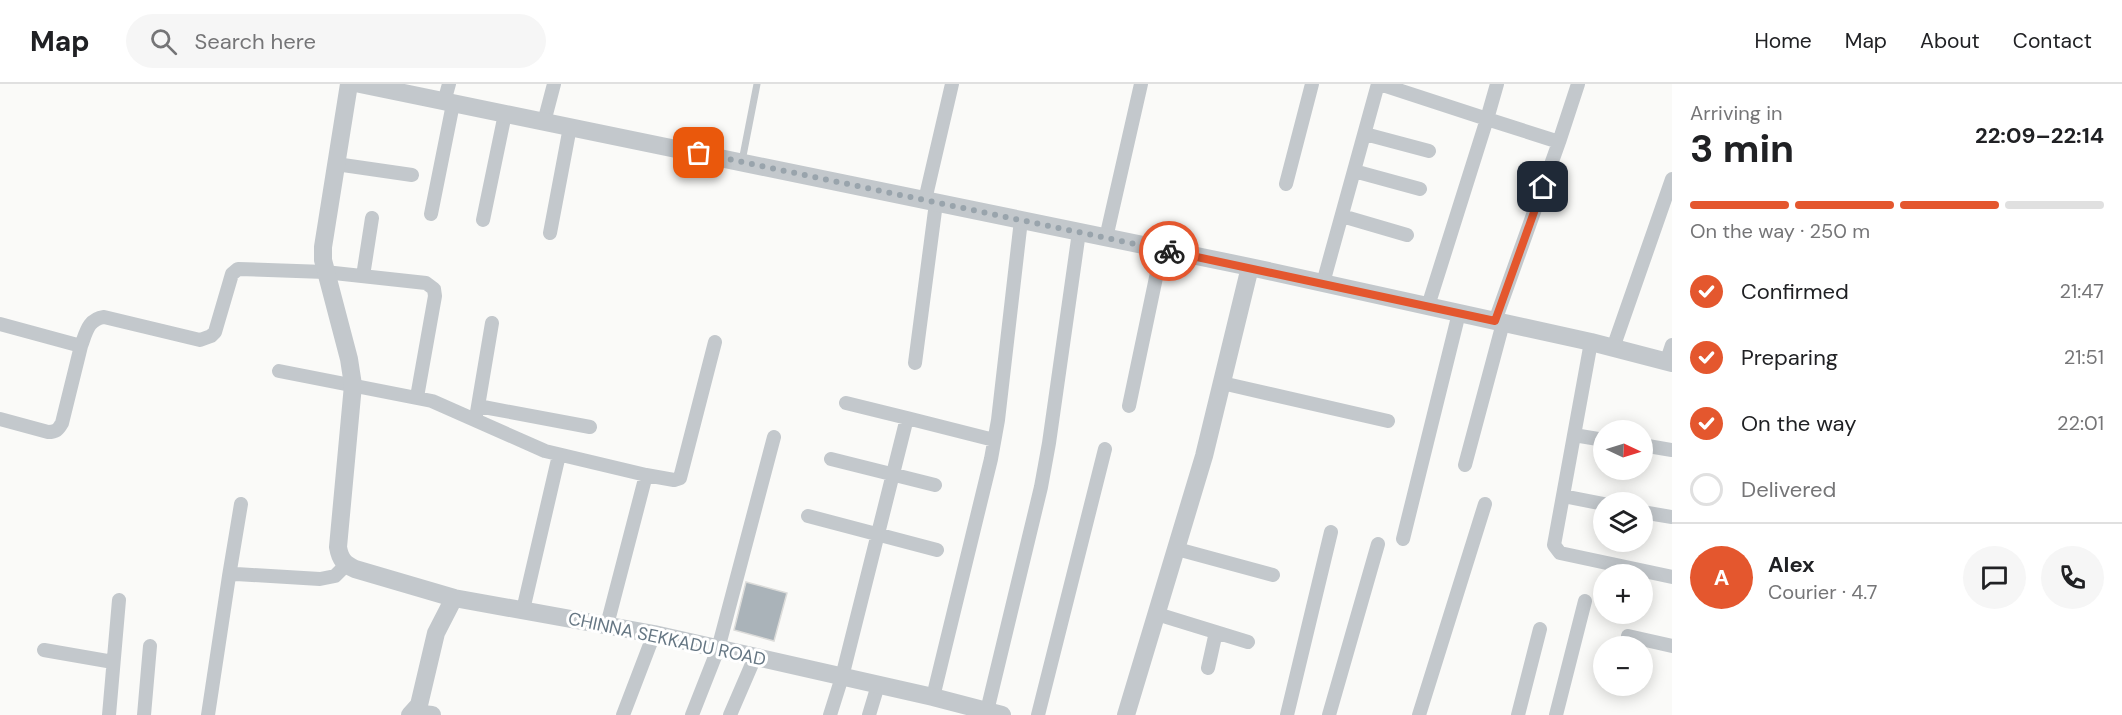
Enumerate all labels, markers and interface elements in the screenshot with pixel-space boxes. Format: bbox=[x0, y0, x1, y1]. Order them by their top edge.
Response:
search box bbox=[126, 14, 546, 68]
text: Map bbox=[30, 23, 90, 60]
icon: search bbox=[147, 25, 180, 58]
text: Search here bbox=[195, 27, 316, 56]
text: Home bbox=[1754, 27, 1812, 55]
text: Map bbox=[1845, 27, 1887, 55]
text: About bbox=[1920, 27, 1980, 55]
text: Contact bbox=[2013, 27, 2092, 55]
text: Arriving in bbox=[1690, 100, 1782, 126]
text: 22:09–22:14 bbox=[1975, 121, 2104, 150]
text: 3 min bbox=[1690, 123, 1794, 174]
pin bbox=[673, 127, 724, 178]
icon: bag bbox=[682, 136, 715, 169]
pin bbox=[1517, 161, 1568, 212]
icon: home bbox=[1526, 170, 1559, 203]
text: On the way · 250 m bbox=[1690, 218, 1870, 244]
courier bbox=[1139, 221, 1199, 281]
icon: bike bbox=[1153, 235, 1186, 268]
icon: check bbox=[1690, 275, 1723, 308]
text: Confirmed bbox=[1741, 277, 1849, 306]
text: 21:47 bbox=[2059, 278, 2104, 304]
icon: check bbox=[1690, 341, 1723, 374]
text: Preparing bbox=[1741, 343, 1838, 372]
text: 21:51 bbox=[2064, 344, 2104, 370]
icon: check bbox=[1690, 407, 1723, 440]
text: On the way bbox=[1741, 409, 1856, 438]
text: 22:01 bbox=[2057, 410, 2104, 436]
north arrow bbox=[1593, 420, 1653, 480]
map controls bbox=[1593, 420, 1653, 696]
text: Delivered bbox=[1741, 475, 1836, 504]
button: layers bbox=[1593, 492, 1653, 552]
button: chat bbox=[1963, 546, 2026, 609]
button: phone bbox=[2041, 546, 2104, 609]
text: Alex bbox=[1768, 550, 1815, 579]
text: A bbox=[1714, 563, 1729, 592]
button: + bbox=[1593, 564, 1653, 624]
text: Courier · 4.7 bbox=[1768, 579, 1877, 605]
street label: CHINNA SEKKADU ROAD bbox=[566, 606, 768, 672]
button: − bbox=[1593, 636, 1653, 696]

